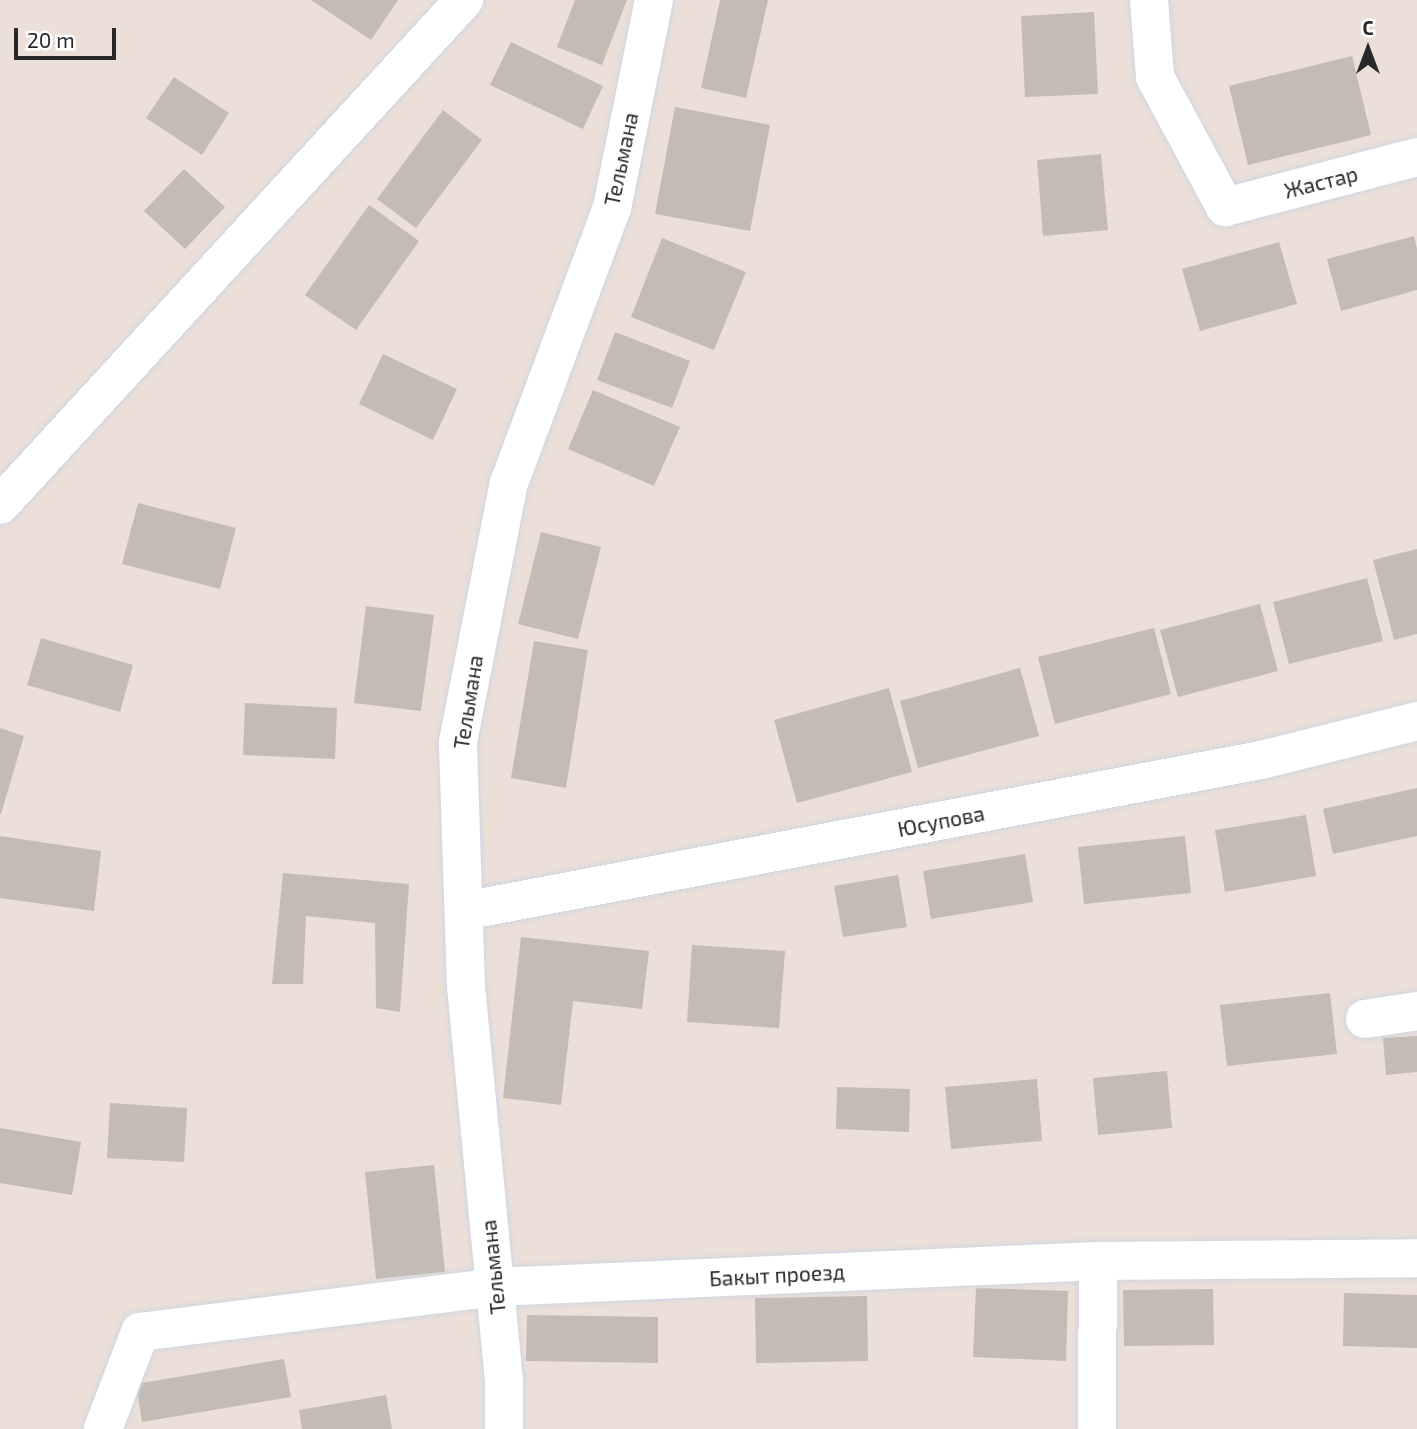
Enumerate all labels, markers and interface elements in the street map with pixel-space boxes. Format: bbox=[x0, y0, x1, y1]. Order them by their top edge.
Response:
scale bar bbox=[18, 14, 119, 58]
north arrow bbox=[1333, 14, 1403, 84]
text: С bbox=[1362, 16, 1374, 39]
text: 20 m bbox=[27, 27, 75, 52]
street label: Тельмана bbox=[599, 110, 643, 208]
street label: Жастар bbox=[1282, 161, 1360, 203]
street label: Тельмана bbox=[448, 653, 488, 751]
street label: Юсупова bbox=[895, 800, 987, 842]
street label: Тельмана bbox=[476, 1218, 510, 1316]
street label: Бакыт проезд bbox=[709, 1259, 845, 1291]

